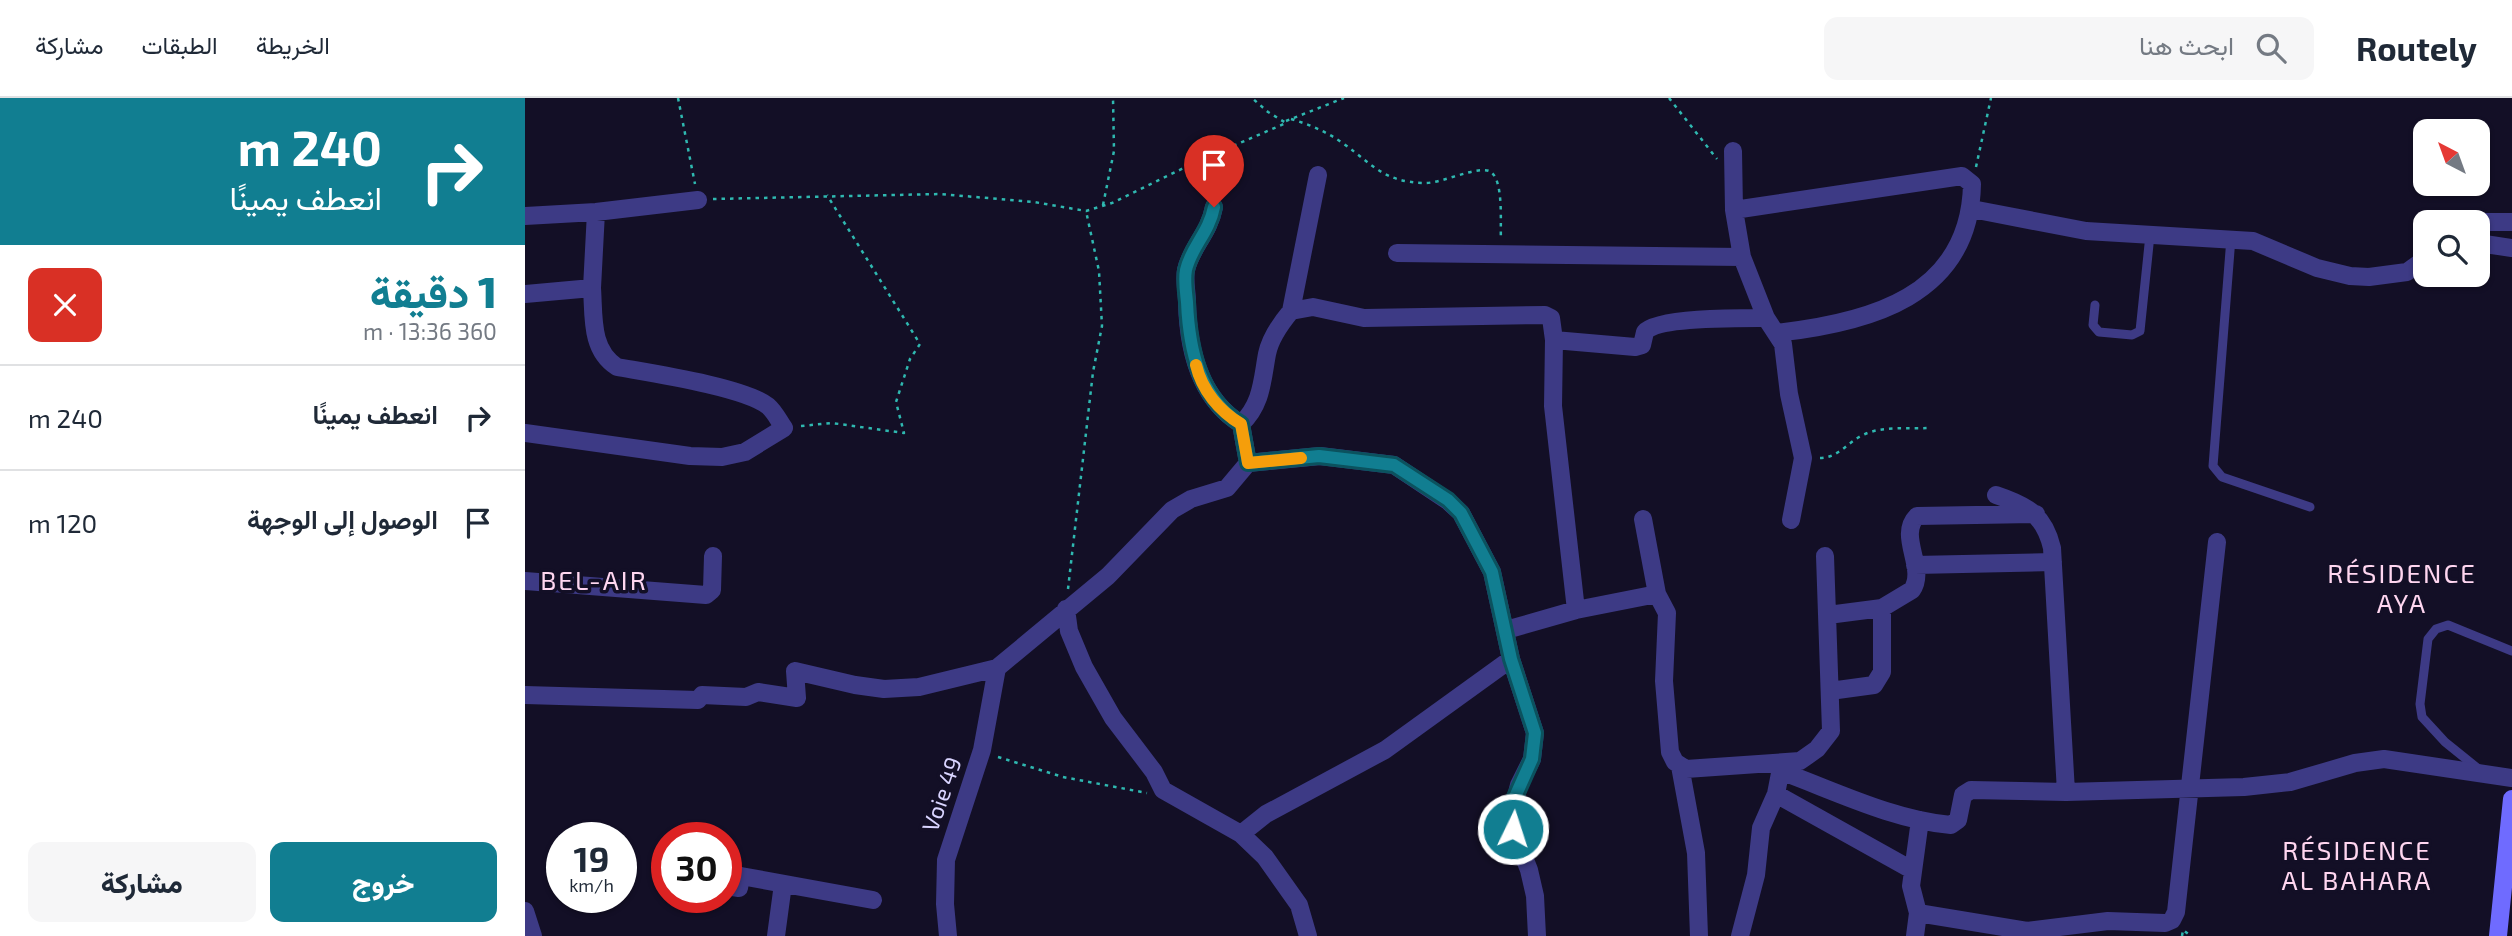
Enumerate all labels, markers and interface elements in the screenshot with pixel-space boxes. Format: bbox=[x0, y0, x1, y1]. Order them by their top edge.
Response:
search box bbox=[1824, 17, 2314, 80]
text: Routely bbox=[2356, 28, 2477, 68]
text: ابحث هنا bbox=[2139, 29, 2234, 60]
icon: search bbox=[2252, 29, 2290, 67]
text: مشاركة bbox=[35, 30, 103, 59]
text: الطبقات bbox=[141, 30, 218, 59]
text: الخريطة bbox=[256, 30, 330, 59]
text: 240 m bbox=[238, 117, 382, 176]
north arrow bbox=[2413, 119, 2490, 196]
map controls bbox=[2413, 119, 2490, 287]
icon: right bbox=[406, 126, 497, 217]
pin bbox=[1184, 135, 1244, 207]
icon: arrive bbox=[1195, 146, 1233, 184]
text: انعطف يمينًا bbox=[230, 178, 382, 216]
button: search bbox=[2413, 210, 2490, 287]
text: 1 دقيقة bbox=[370, 266, 497, 316]
button: close bbox=[28, 268, 102, 342]
text: 360 m · 13:36 bbox=[363, 317, 497, 345]
text: انعطف يمينًا bbox=[313, 398, 438, 429]
icon: right bbox=[459, 399, 497, 437]
text: 240 m bbox=[28, 402, 103, 433]
text: الوصول إلى الوجهة bbox=[247, 503, 438, 534]
icon: arrive bbox=[459, 504, 497, 542]
text: 120 m bbox=[28, 507, 97, 538]
district label: RÉSIDENCE AYA bbox=[2327, 557, 2477, 618]
district label: BEL-AIR bbox=[540, 564, 648, 595]
street label: Voie 49 bbox=[915, 753, 967, 835]
position arrow bbox=[1476, 792, 1550, 866]
speed limit sign: 30 bbox=[651, 822, 742, 913]
district label: RÉSIDENCE AL BAHARA bbox=[2282, 834, 2432, 895]
text: 19 bbox=[574, 837, 609, 879]
button: مشاركة bbox=[28, 842, 256, 922]
button: خروج bbox=[270, 842, 497, 922]
text: km/h bbox=[569, 874, 614, 896]

